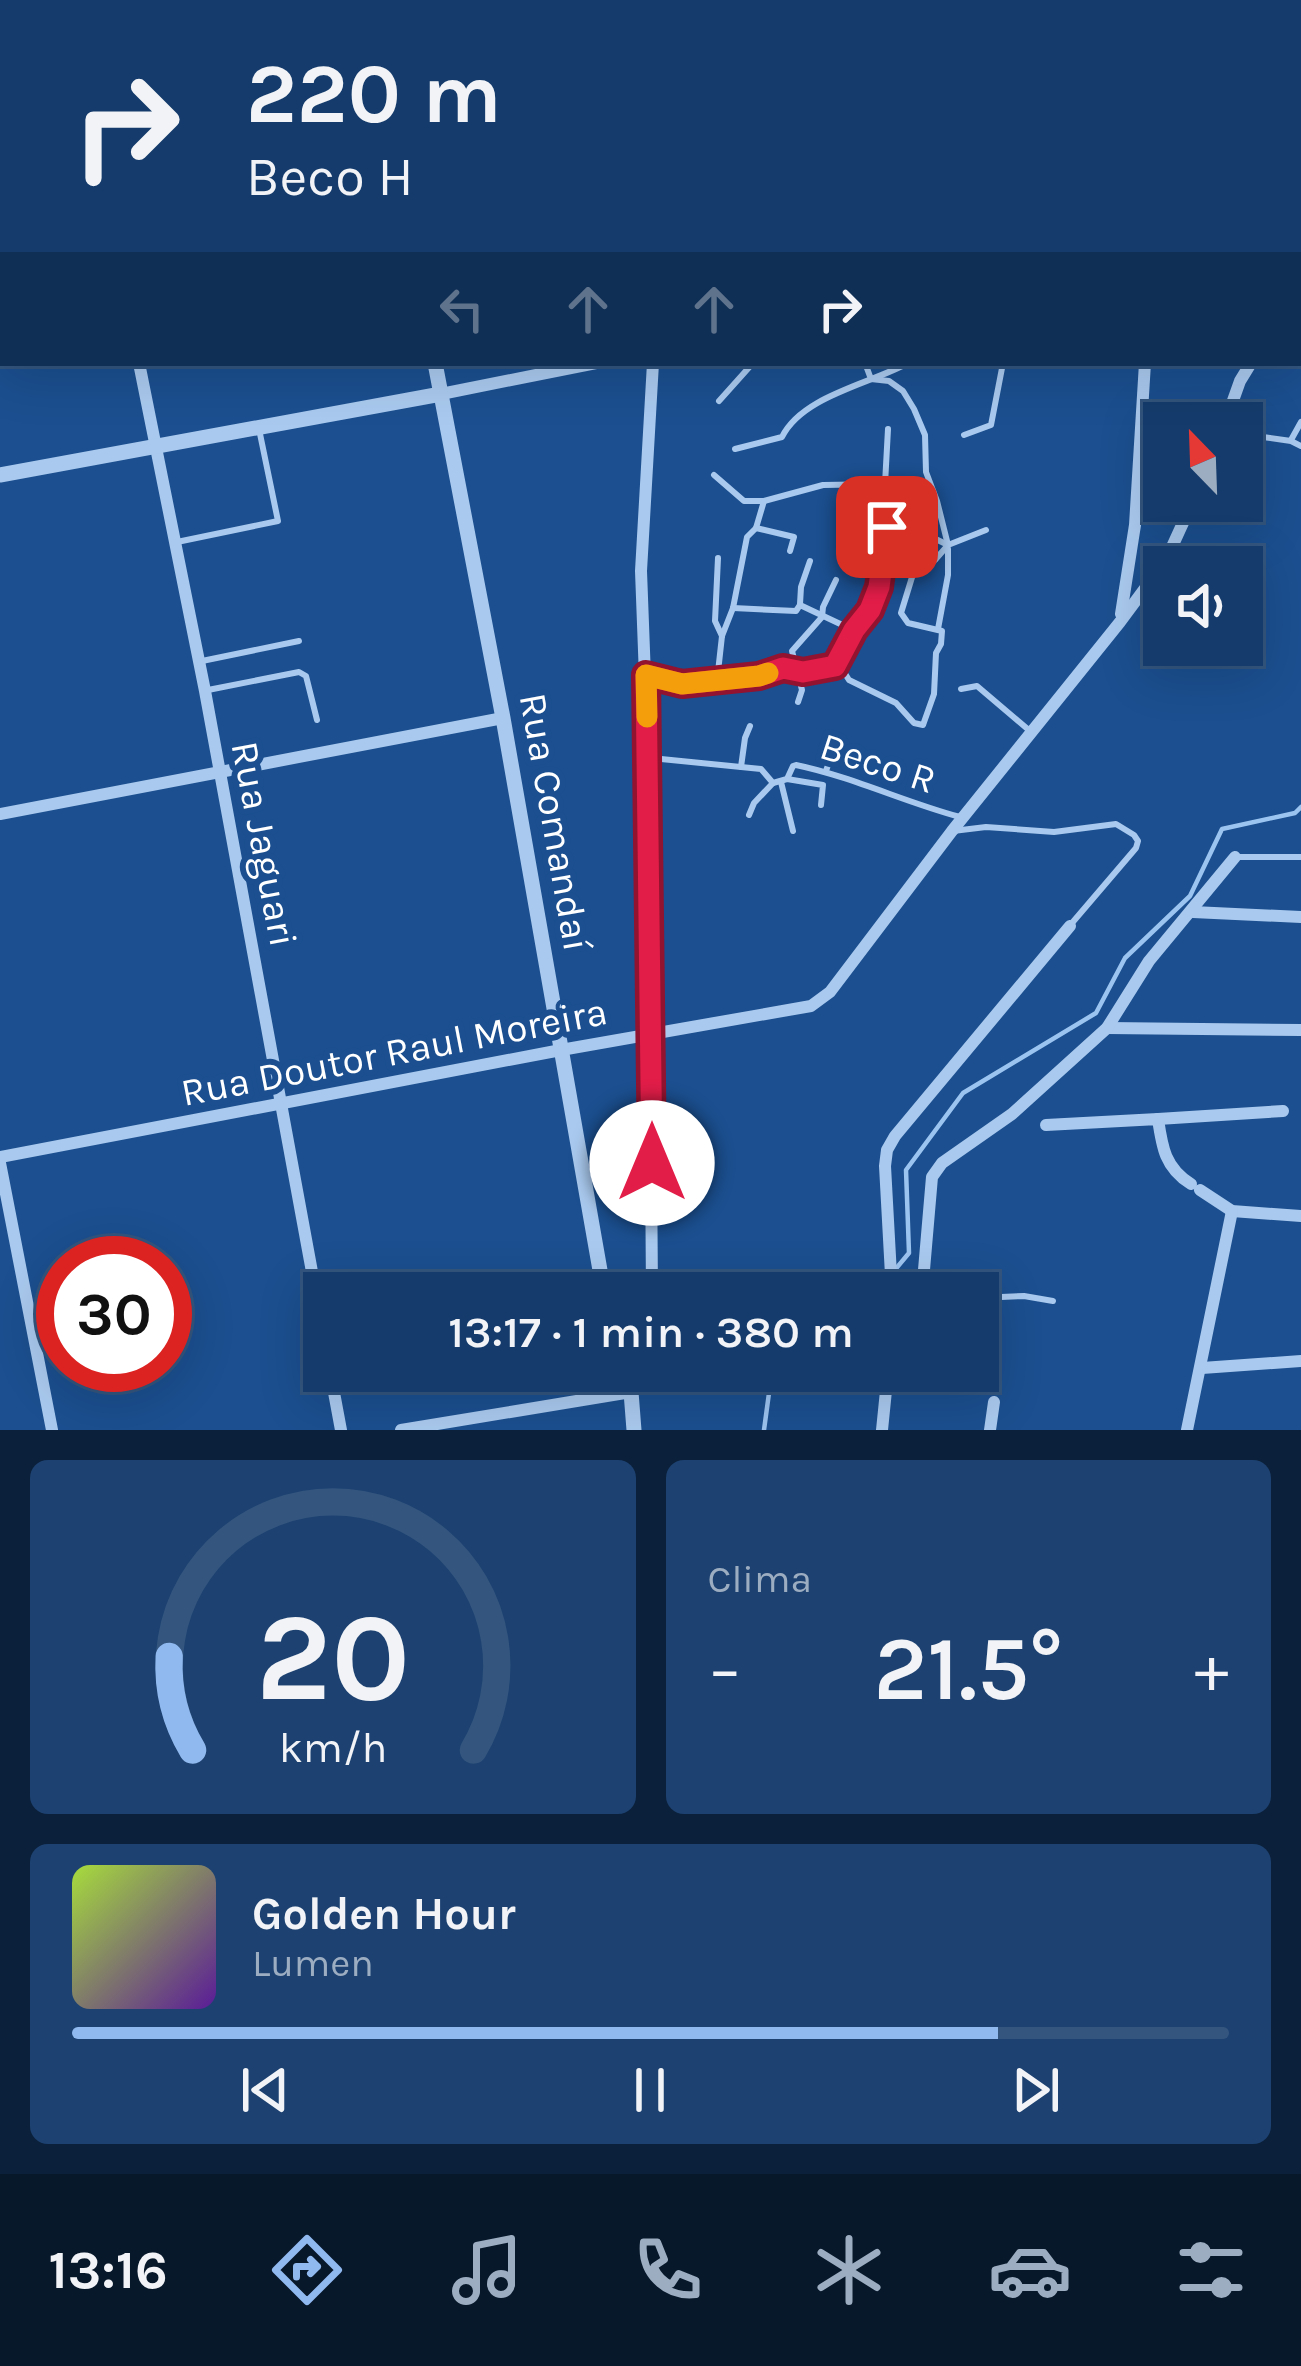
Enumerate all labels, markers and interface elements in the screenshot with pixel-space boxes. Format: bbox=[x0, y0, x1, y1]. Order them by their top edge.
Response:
text: 220 m bbox=[246, 45, 502, 143]
icon: right bbox=[48, 48, 204, 204]
text: Beco H bbox=[246, 145, 414, 209]
icon: left bbox=[429, 276, 495, 342]
icon: ahead bbox=[555, 276, 621, 342]
icon: ahead bbox=[681, 276, 747, 342]
icon: right bbox=[807, 276, 873, 342]
north arrow bbox=[1143, 402, 1263, 522]
map controls bbox=[1143, 402, 1263, 666]
pin bbox=[836, 476, 938, 578]
icon: arrive bbox=[854, 494, 920, 560]
button: sound bbox=[1143, 546, 1263, 666]
street label: Rua Comandaí bbox=[510, 689, 600, 955]
street label: Beco R bbox=[814, 723, 942, 803]
street label: Rua Jaguari bbox=[222, 737, 306, 951]
street label: Rua Doutor Raul Moreira bbox=[177, 988, 611, 1116]
position arrow bbox=[589, 1100, 715, 1226]
speed limit sign: 30 bbox=[36, 1236, 192, 1392]
text: 13:17 · 1 min · 380 m bbox=[448, 1306, 854, 1358]
text: Clima bbox=[708, 1556, 812, 1602]
text: 20 bbox=[256, 1585, 410, 1730]
text: 21.5° bbox=[874, 1616, 1063, 1722]
text: − bbox=[708, 1630, 742, 1708]
text: + bbox=[1194, 1630, 1229, 1708]
text: km/h bbox=[278, 1723, 387, 1773]
text: Golden Hour bbox=[252, 1888, 516, 1940]
text: Lumen bbox=[252, 1940, 374, 1986]
icon: previous bbox=[232, 2057, 298, 2123]
icon: pause bbox=[617, 2057, 683, 2123]
icon: next bbox=[1003, 2057, 1069, 2123]
icon: directions bbox=[265, 2228, 349, 2312]
icon: music bbox=[445, 2228, 529, 2312]
icon: phone bbox=[626, 2228, 710, 2312]
icon: climate bbox=[807, 2228, 891, 2312]
icon: car bbox=[988, 2228, 1072, 2312]
icon: filters bbox=[1169, 2228, 1253, 2312]
text: 13:16 bbox=[48, 2238, 168, 2302]

